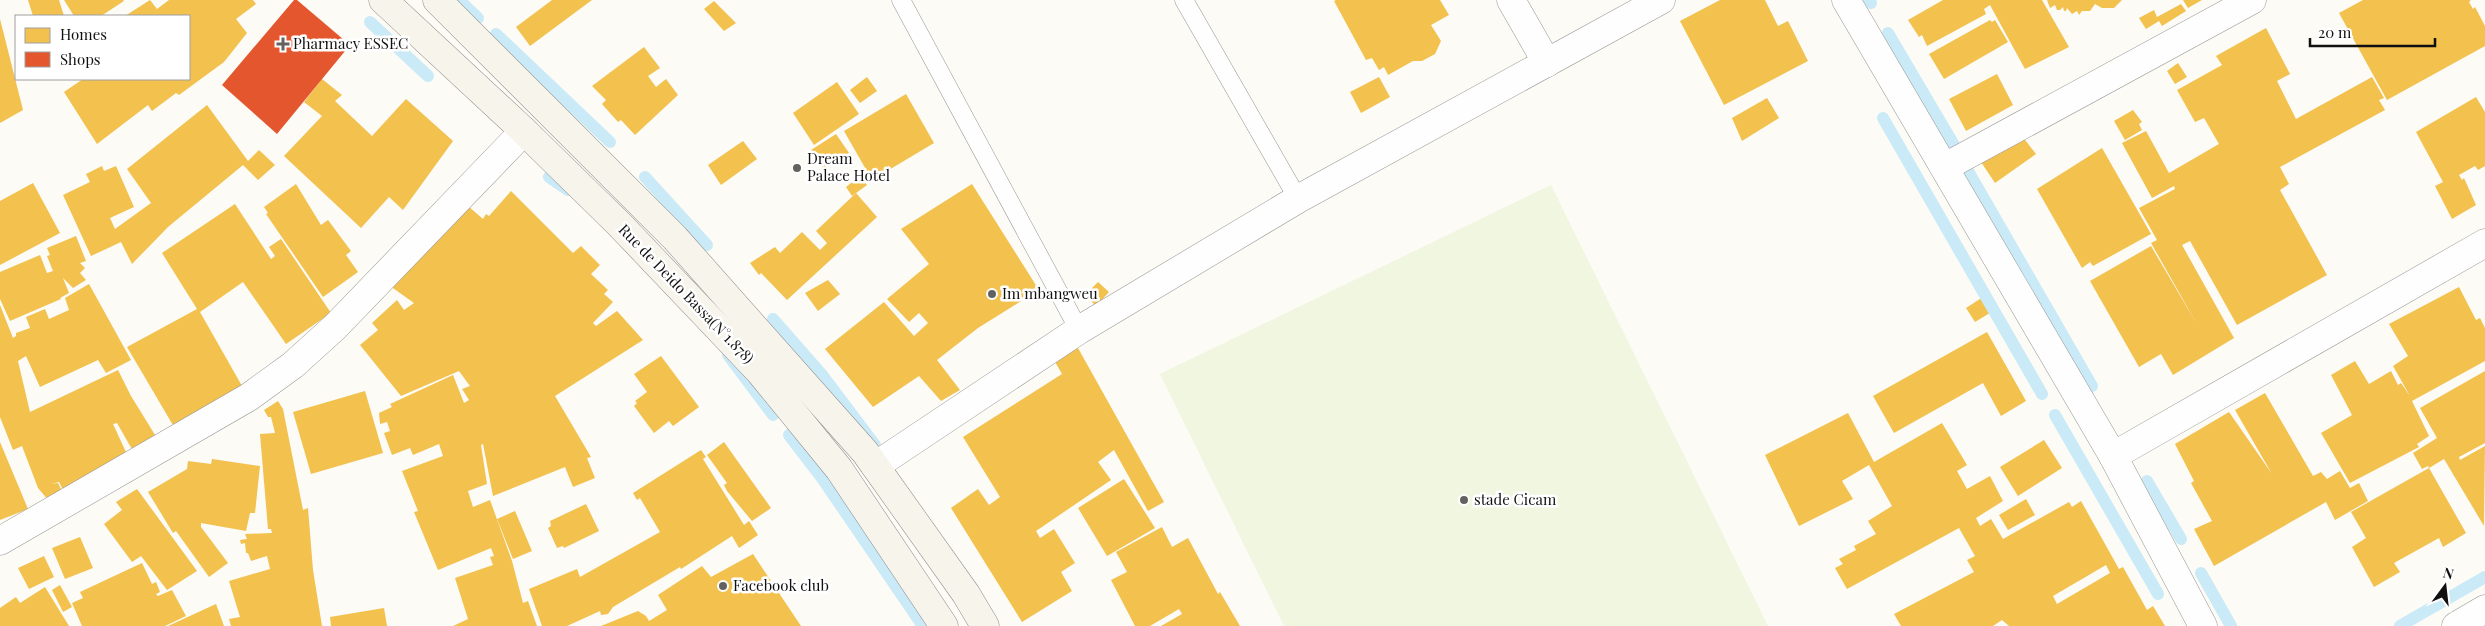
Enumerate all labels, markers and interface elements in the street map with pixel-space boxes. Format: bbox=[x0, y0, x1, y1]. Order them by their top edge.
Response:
legend bbox=[15, 15, 190, 80]
scale bar bbox=[2310, 15, 2435, 47]
text: 20 m bbox=[2318, 22, 2352, 42]
text: Homes bbox=[60, 24, 107, 44]
place label: Pharmacy ESSEC bbox=[293, 33, 408, 53]
marker: Pharmacy ESSEC bbox=[277, 38, 289, 50]
text: Shops bbox=[60, 49, 101, 69]
place label: Dream Palace Hotel bbox=[807, 148, 890, 185]
marker: Dream Palace Hotel bbox=[791, 162, 803, 174]
street label: Rue de Deido Bassa(N°1.878) bbox=[615, 219, 759, 367]
place label: Im mbangweu bbox=[1002, 283, 1098, 303]
marker: Im mbangweu bbox=[986, 288, 998, 300]
place label: stade Cicam bbox=[1474, 489, 1557, 509]
marker: stade Cicam bbox=[1458, 494, 1470, 506]
north arrow bbox=[2420, 561, 2470, 611]
text: N bbox=[2441, 562, 2456, 583]
place label: Facebook club bbox=[733, 575, 829, 595]
marker: Facebook club bbox=[717, 580, 729, 592]

